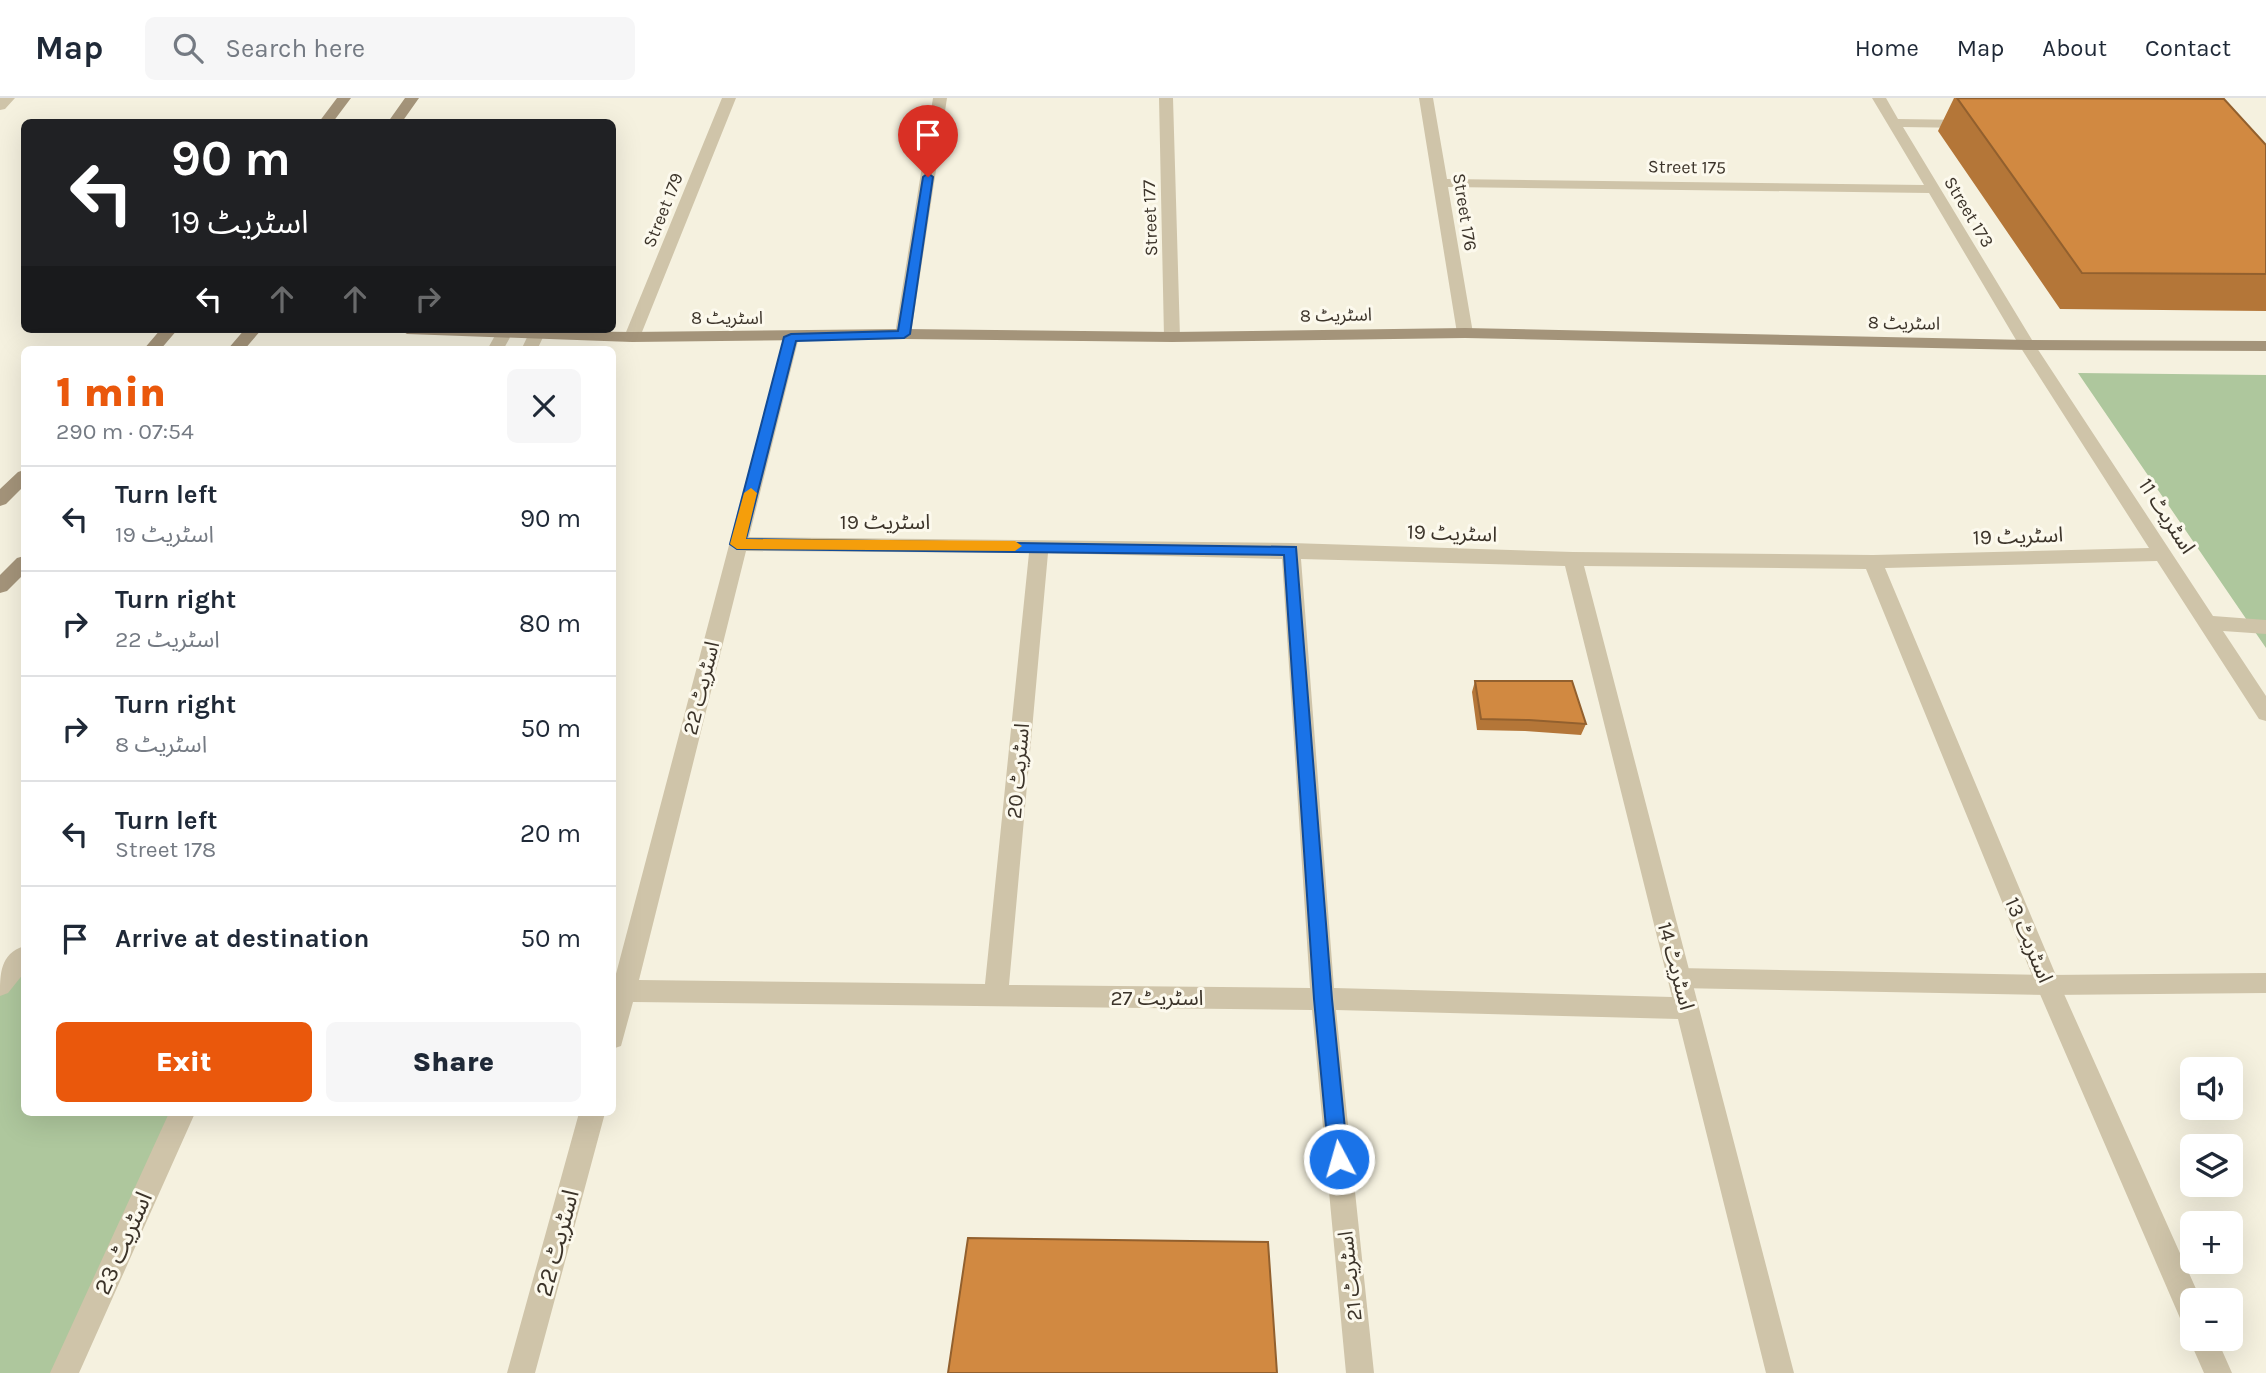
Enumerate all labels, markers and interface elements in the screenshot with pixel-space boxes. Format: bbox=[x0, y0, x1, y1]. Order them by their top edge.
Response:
search box bbox=[145, 17, 635, 80]
text: Map bbox=[35, 29, 103, 67]
icon: search bbox=[169, 29, 207, 67]
text: Search here bbox=[225, 33, 365, 64]
text: Home bbox=[1855, 34, 1919, 62]
text: Map bbox=[1957, 34, 2004, 62]
text: About bbox=[2042, 34, 2107, 62]
text: Contact bbox=[2145, 34, 2231, 62]
pin bbox=[898, 105, 958, 177]
icon: arrive bbox=[909, 116, 947, 154]
text: 90 m bbox=[171, 130, 291, 187]
icon: left bbox=[56, 147, 147, 238]
street label: Street 175 bbox=[1648, 155, 1726, 179]
street label: Street 179 bbox=[638, 169, 688, 251]
street label: Street 176 bbox=[1448, 172, 1482, 252]
street label: Street 173 bbox=[1939, 173, 1999, 251]
street label: Street 177 bbox=[1138, 179, 1162, 257]
text: اسٹریٹ 19 bbox=[171, 204, 309, 241]
icon: left bbox=[190, 280, 228, 318]
icon: ahead bbox=[263, 280, 301, 318]
icon: ahead bbox=[336, 280, 374, 318]
icon: right bbox=[409, 280, 447, 318]
street label: اسٹریٹ 8 bbox=[1300, 303, 1372, 327]
street label: اسٹریٹ 8 bbox=[691, 307, 763, 329]
street label: اسٹریٹ 8 bbox=[1868, 311, 1940, 335]
text: 1 min bbox=[56, 367, 166, 417]
button: close bbox=[507, 369, 581, 443]
text: 290 m · 07:54 bbox=[56, 418, 194, 445]
street label: اسٹریٹ 11 bbox=[2134, 474, 2200, 558]
text: Turn left bbox=[115, 479, 217, 510]
icon: left bbox=[56, 500, 94, 538]
text: 90 m bbox=[520, 503, 581, 534]
street label: اسٹریٹ 19 bbox=[840, 510, 930, 534]
street label: اسٹریٹ 19 bbox=[1406, 519, 1498, 547]
text: اسٹریٹ 19 bbox=[115, 521, 214, 548]
street label: اسٹریٹ 19 bbox=[1972, 522, 2064, 550]
text: Turn right bbox=[115, 584, 236, 615]
icon: right bbox=[56, 605, 94, 643]
text: 80 m bbox=[519, 608, 581, 639]
text: اسٹریٹ 22 bbox=[115, 626, 220, 653]
street label: اسٹریٹ 22 bbox=[678, 639, 724, 737]
text: Turn right bbox=[115, 689, 236, 720]
icon: right bbox=[56, 710, 94, 748]
text: 50 m bbox=[520, 713, 581, 744]
street label: اسٹریٹ 20 bbox=[1002, 722, 1034, 820]
text: اسٹریٹ 8 bbox=[115, 731, 207, 758]
text: Turn left bbox=[115, 805, 217, 836]
icon: left bbox=[56, 815, 94, 853]
text: 20 m bbox=[520, 818, 581, 849]
text: Street 178 bbox=[115, 836, 216, 863]
street label: اسٹریٹ 13 bbox=[2000, 894, 2058, 986]
street label: اسٹریٹ 14 bbox=[1653, 919, 1699, 1013]
icon: arrive bbox=[56, 920, 94, 958]
text: Arrive at destination bbox=[115, 923, 369, 954]
text: 50 m bbox=[520, 923, 581, 954]
street label: اسٹریٹ 27 bbox=[1110, 986, 1204, 1010]
button: Exit bbox=[56, 1022, 312, 1102]
button: Share bbox=[326, 1022, 581, 1102]
map controls bbox=[2180, 1057, 2243, 1351]
button: sound bbox=[2180, 1057, 2243, 1120]
position arrow bbox=[1302, 1122, 1376, 1196]
button: layers bbox=[2180, 1134, 2243, 1197]
street label: اسٹریٹ 23 bbox=[88, 1187, 158, 1299]
street label: اسٹریٹ 22 bbox=[529, 1187, 585, 1299]
button: + bbox=[2180, 1211, 2243, 1274]
street label: اسٹریٹ 21 bbox=[1333, 1230, 1367, 1322]
button: − bbox=[2180, 1288, 2243, 1351]

